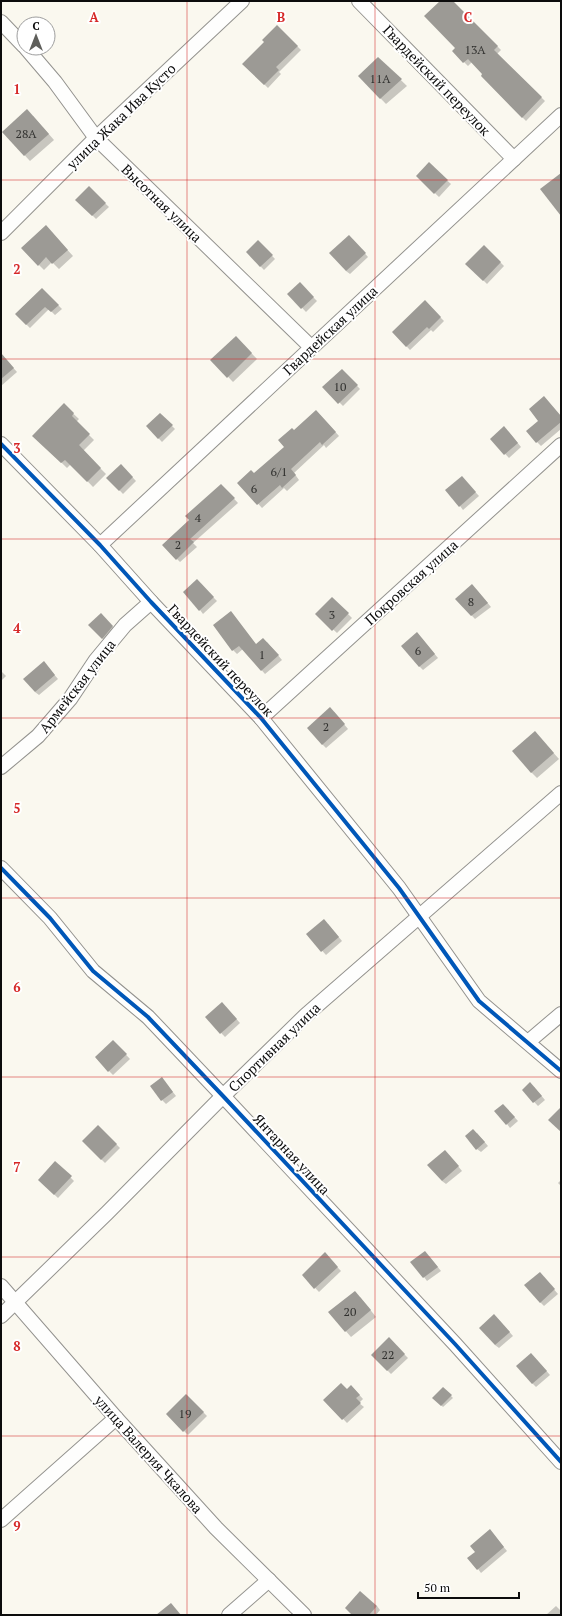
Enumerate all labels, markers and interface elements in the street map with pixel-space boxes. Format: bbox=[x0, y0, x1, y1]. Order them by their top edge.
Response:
text: A bbox=[89, 8, 99, 26]
text: B bbox=[277, 8, 285, 26]
text: C bbox=[464, 8, 472, 26]
north arrow bbox=[16, 16, 56, 56]
text: С bbox=[32, 19, 40, 33]
street label: Гвардейский переулок bbox=[379, 21, 495, 140]
house number: 13А bbox=[465, 42, 486, 57]
street label: улица Жака Ива Кусто bbox=[62, 59, 180, 174]
house number: 11А bbox=[370, 71, 391, 86]
text: 1 bbox=[13, 80, 21, 98]
house number: 28А bbox=[16, 126, 37, 141]
street label: Высотная улица bbox=[118, 160, 206, 246]
text: 2 bbox=[13, 260, 21, 278]
street label: Гвардейская улица bbox=[279, 281, 381, 379]
house number: 10 bbox=[334, 379, 346, 394]
text: 3 bbox=[13, 439, 21, 457]
house number: 6/1 bbox=[271, 464, 287, 479]
house number: 6 bbox=[251, 481, 258, 496]
house number: 4 bbox=[195, 510, 202, 525]
street label: Покровская улица bbox=[360, 535, 462, 629]
house number: 2 bbox=[175, 537, 181, 552]
house number: 8 bbox=[468, 594, 474, 609]
street label: Гвардейский переулок bbox=[164, 600, 278, 721]
house number: 3 bbox=[329, 607, 335, 622]
text: 4 bbox=[13, 619, 21, 637]
street label: Армейская улица bbox=[34, 635, 120, 737]
house number: 6 bbox=[415, 643, 422, 658]
house number: 1 bbox=[259, 647, 265, 662]
house number: 2 bbox=[323, 719, 329, 734]
text: 5 bbox=[13, 799, 21, 817]
text: 6 bbox=[13, 978, 21, 996]
street label: Спортивная улица bbox=[224, 998, 324, 1096]
street label: Янтарная улица bbox=[249, 1109, 335, 1199]
text: 7 bbox=[13, 1158, 21, 1176]
house number: 20 bbox=[344, 1304, 356, 1319]
text: 8 bbox=[13, 1337, 21, 1355]
house number: 22 bbox=[382, 1347, 394, 1362]
street label: улица Валерия Чкалова bbox=[90, 1390, 207, 1517]
house number: 19 bbox=[179, 1406, 191, 1421]
text: 9 bbox=[13, 1517, 21, 1535]
scale bar bbox=[418, 1574, 519, 1600]
text: 50 m bbox=[424, 1580, 451, 1595]

